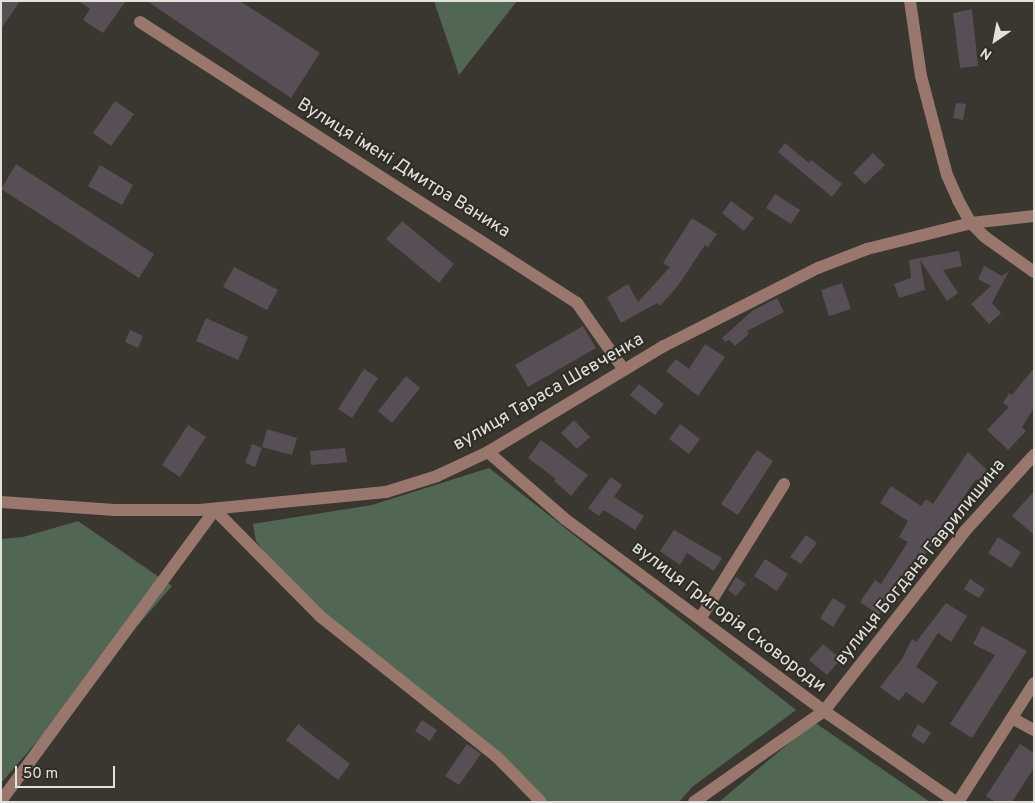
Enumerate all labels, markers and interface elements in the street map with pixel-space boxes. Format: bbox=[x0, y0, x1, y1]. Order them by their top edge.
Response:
north arrow bbox=[970, 15, 1020, 65]
text: N bbox=[978, 43, 995, 63]
street label: Вулиця імені Дмитра Ваника bbox=[293, 94, 513, 244]
street label: вулиця Тараса Шевченка bbox=[449, 329, 649, 457]
street label: вулиця Богдана Гаврилишина bbox=[831, 456, 1011, 670]
street label: вулиця Григорія Сковороди bbox=[627, 538, 829, 698]
scale bar bbox=[18, 756, 118, 788]
text: 50 m bbox=[23, 765, 58, 784]

